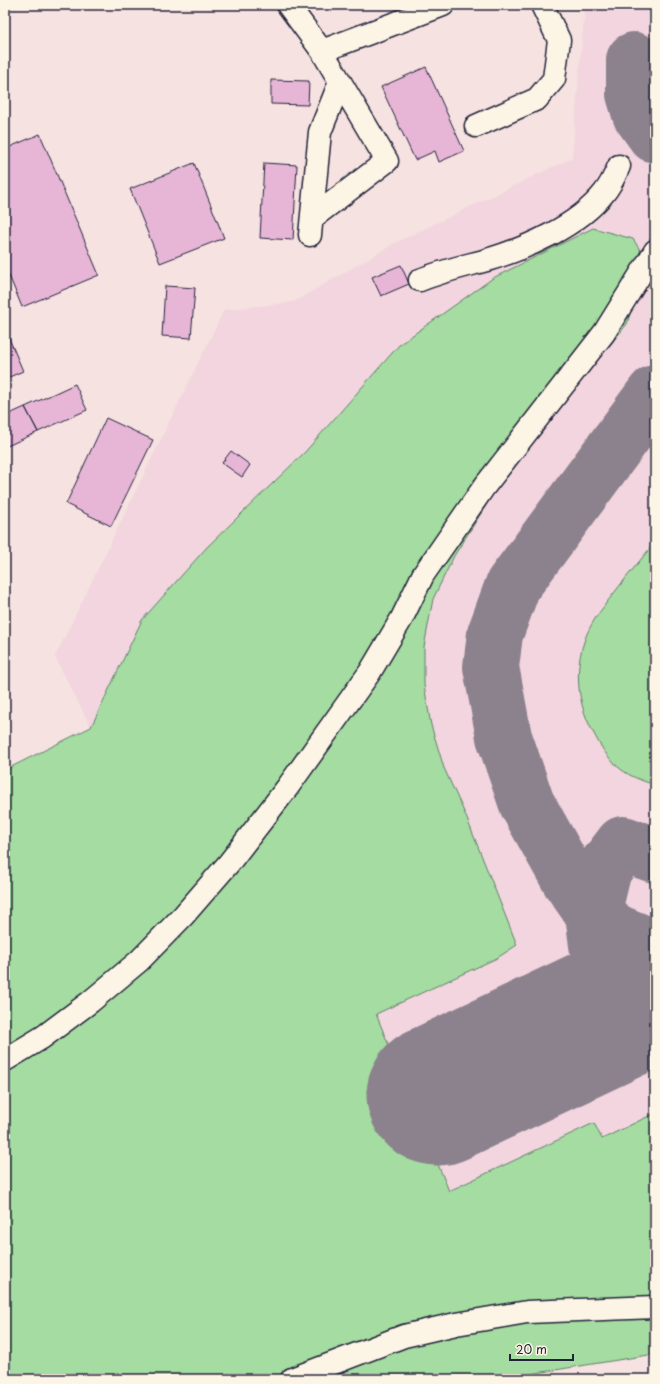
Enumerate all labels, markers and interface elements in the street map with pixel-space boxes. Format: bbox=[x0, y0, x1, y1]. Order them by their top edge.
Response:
scale bar bbox=[510, 1336, 573, 1362]
text: 20 m bbox=[516, 1340, 547, 1358]

